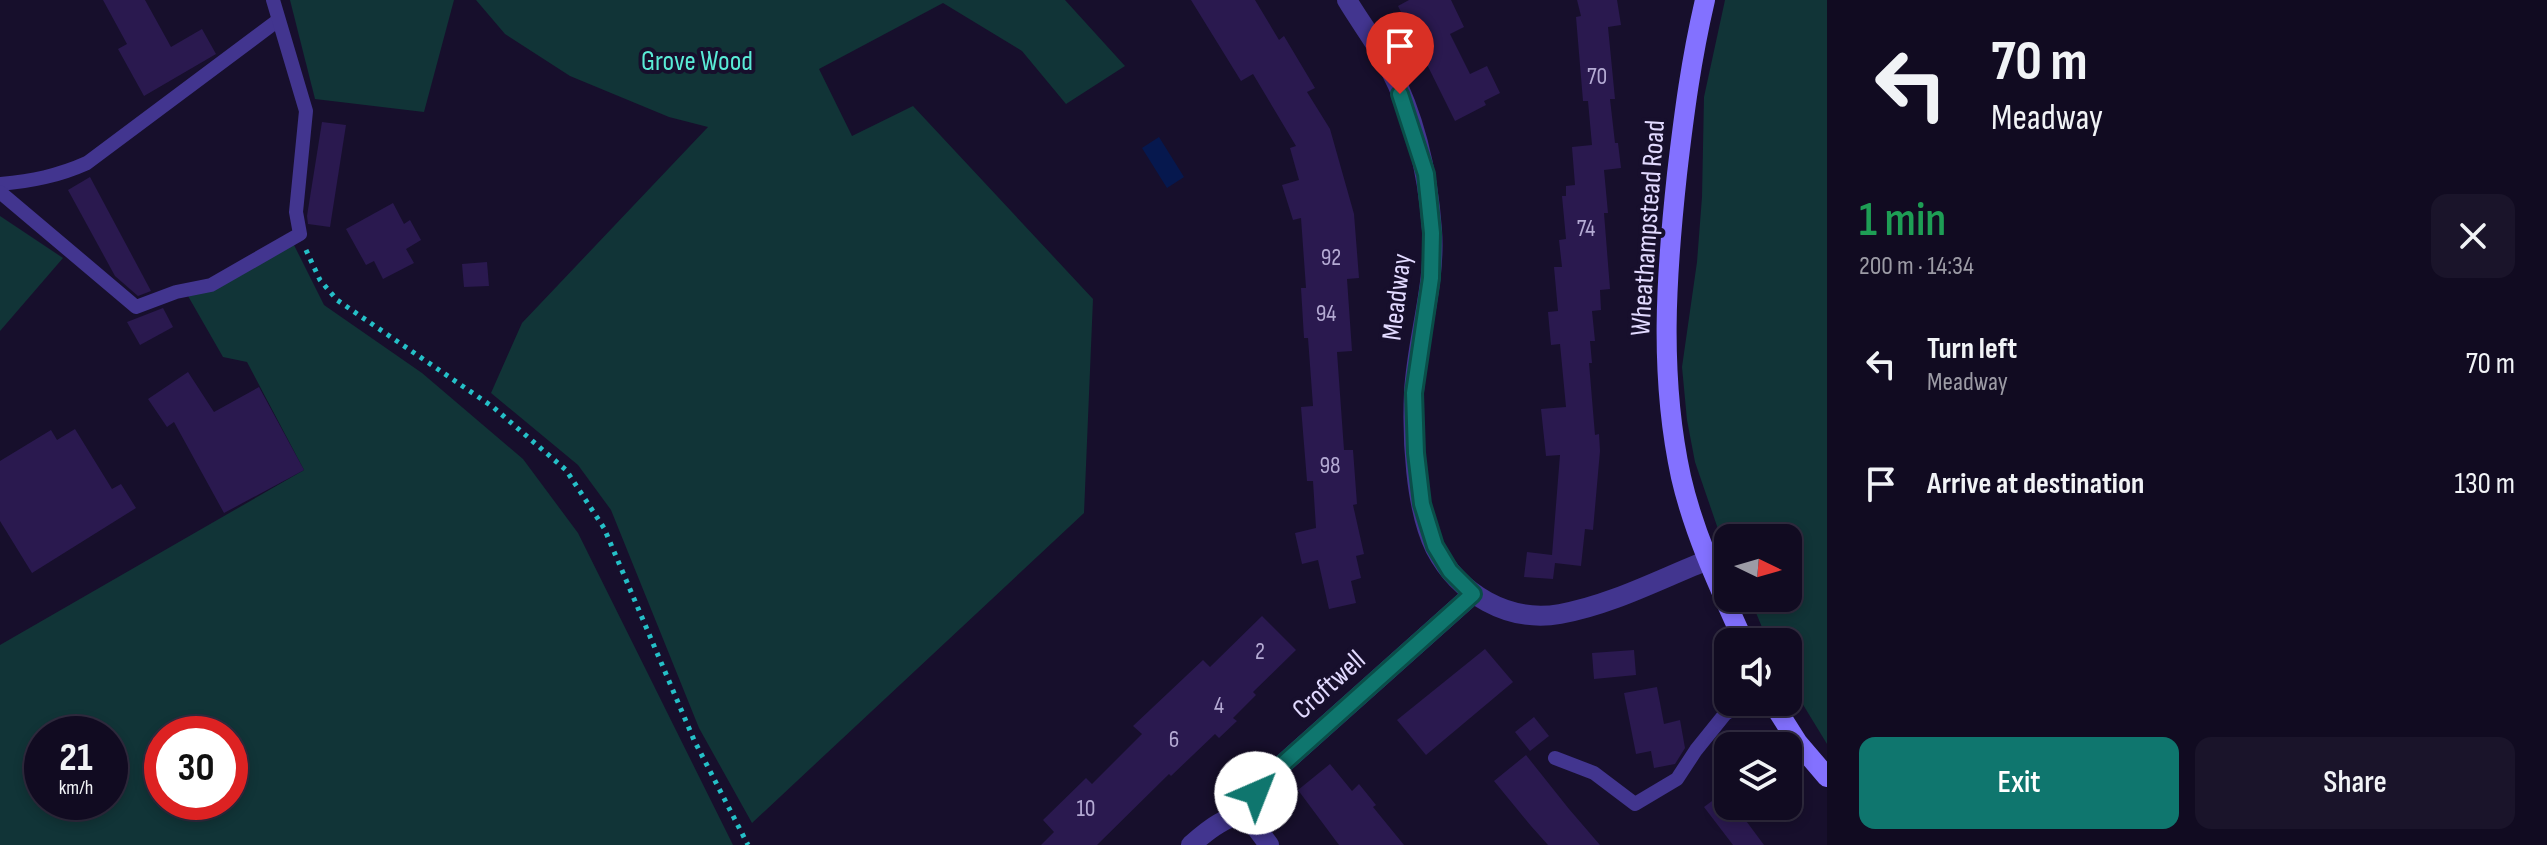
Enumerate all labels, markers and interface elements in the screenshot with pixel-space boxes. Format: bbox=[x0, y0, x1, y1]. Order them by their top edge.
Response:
pin bbox=[1366, 12, 1434, 94]
icon: arrive bbox=[1378, 24, 1422, 68]
text: 70 m bbox=[1991, 29, 2088, 96]
icon: left bbox=[1859, 32, 1963, 136]
park label: Grove Wood bbox=[641, 45, 753, 78]
house number: 70 bbox=[1587, 62, 1607, 91]
text: Meadway bbox=[1991, 97, 2103, 140]
street label: Wheathampstead Road bbox=[1624, 119, 1672, 337]
text: 1 min bbox=[1859, 192, 1946, 249]
button: close bbox=[2431, 194, 2515, 278]
house number: 74 bbox=[1577, 214, 1595, 243]
house number: 92 bbox=[1321, 243, 1341, 272]
text: 200 m · 14:34 bbox=[1859, 251, 1974, 282]
street label: Meadway bbox=[1375, 252, 1419, 342]
house number: 94 bbox=[1316, 299, 1336, 328]
text: Turn left bbox=[1927, 331, 2017, 367]
icon: left bbox=[1859, 342, 1903, 386]
text: 70 m bbox=[2466, 346, 2515, 382]
text: Meadway bbox=[1927, 367, 2008, 398]
house number: 98 bbox=[1319, 451, 1341, 480]
icon: arrive bbox=[1859, 462, 1903, 506]
text: Arrive at destination bbox=[1927, 466, 2144, 502]
text: 130 m bbox=[2455, 466, 2515, 502]
north arrow bbox=[1714, 524, 1802, 612]
map controls bbox=[1714, 524, 1802, 820]
button: sound bbox=[1714, 628, 1802, 716]
house number: 2 bbox=[1255, 637, 1265, 666]
street label: Croftwell bbox=[1286, 644, 1372, 726]
house number: 4 bbox=[1214, 691, 1224, 720]
speed limit sign: 30 bbox=[144, 716, 248, 820]
house number: 6 bbox=[1169, 725, 1179, 754]
button: layers bbox=[1714, 732, 1802, 820]
text: 21 bbox=[59, 734, 93, 782]
button: Exit bbox=[1859, 737, 2179, 829]
button: Share bbox=[2195, 737, 2515, 829]
position arrow bbox=[1214, 751, 1298, 835]
text: km/h bbox=[59, 776, 93, 800]
house number: 10 bbox=[1076, 794, 1096, 823]

